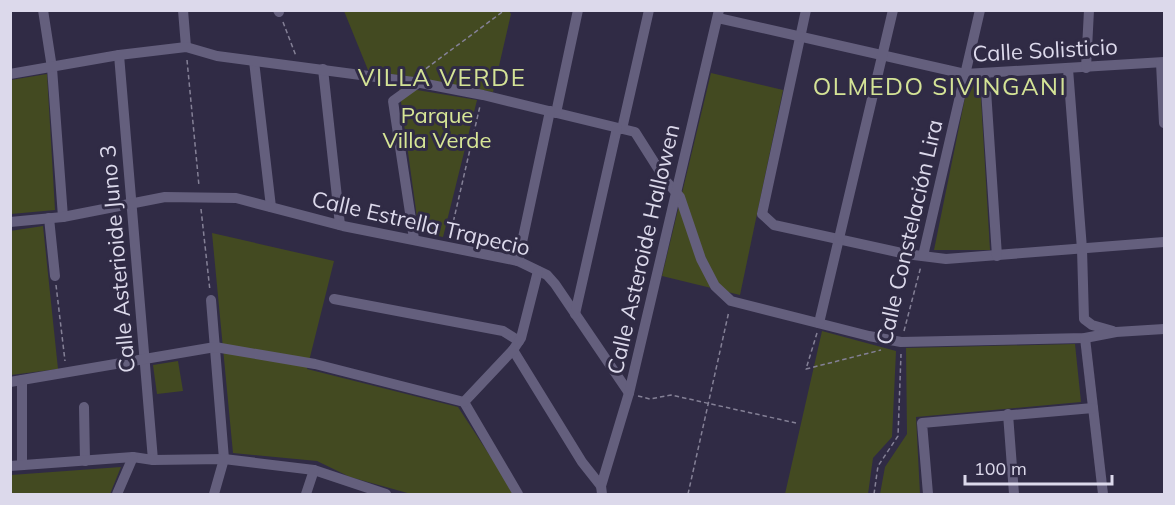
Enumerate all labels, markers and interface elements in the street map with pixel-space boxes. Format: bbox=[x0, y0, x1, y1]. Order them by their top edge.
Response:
street label: Calle Solisticio bbox=[972, 32, 1118, 68]
district label: VILLA VERDE bbox=[358, 62, 526, 92]
district label: OLMEDO SIVINGANI bbox=[813, 71, 1067, 101]
park label: Parque Villa Verde bbox=[382, 101, 492, 154]
street label: Calle Constelación Lira bbox=[869, 117, 949, 347]
street label: Calle Asteroide Hallowen bbox=[601, 121, 685, 377]
street label: Calle Asterioide Juno 3 bbox=[93, 144, 141, 374]
street label: Calle Estrella Trapecio bbox=[309, 184, 533, 262]
scale bar bbox=[965, 448, 1112, 486]
text: 100 m bbox=[974, 457, 1027, 480]

